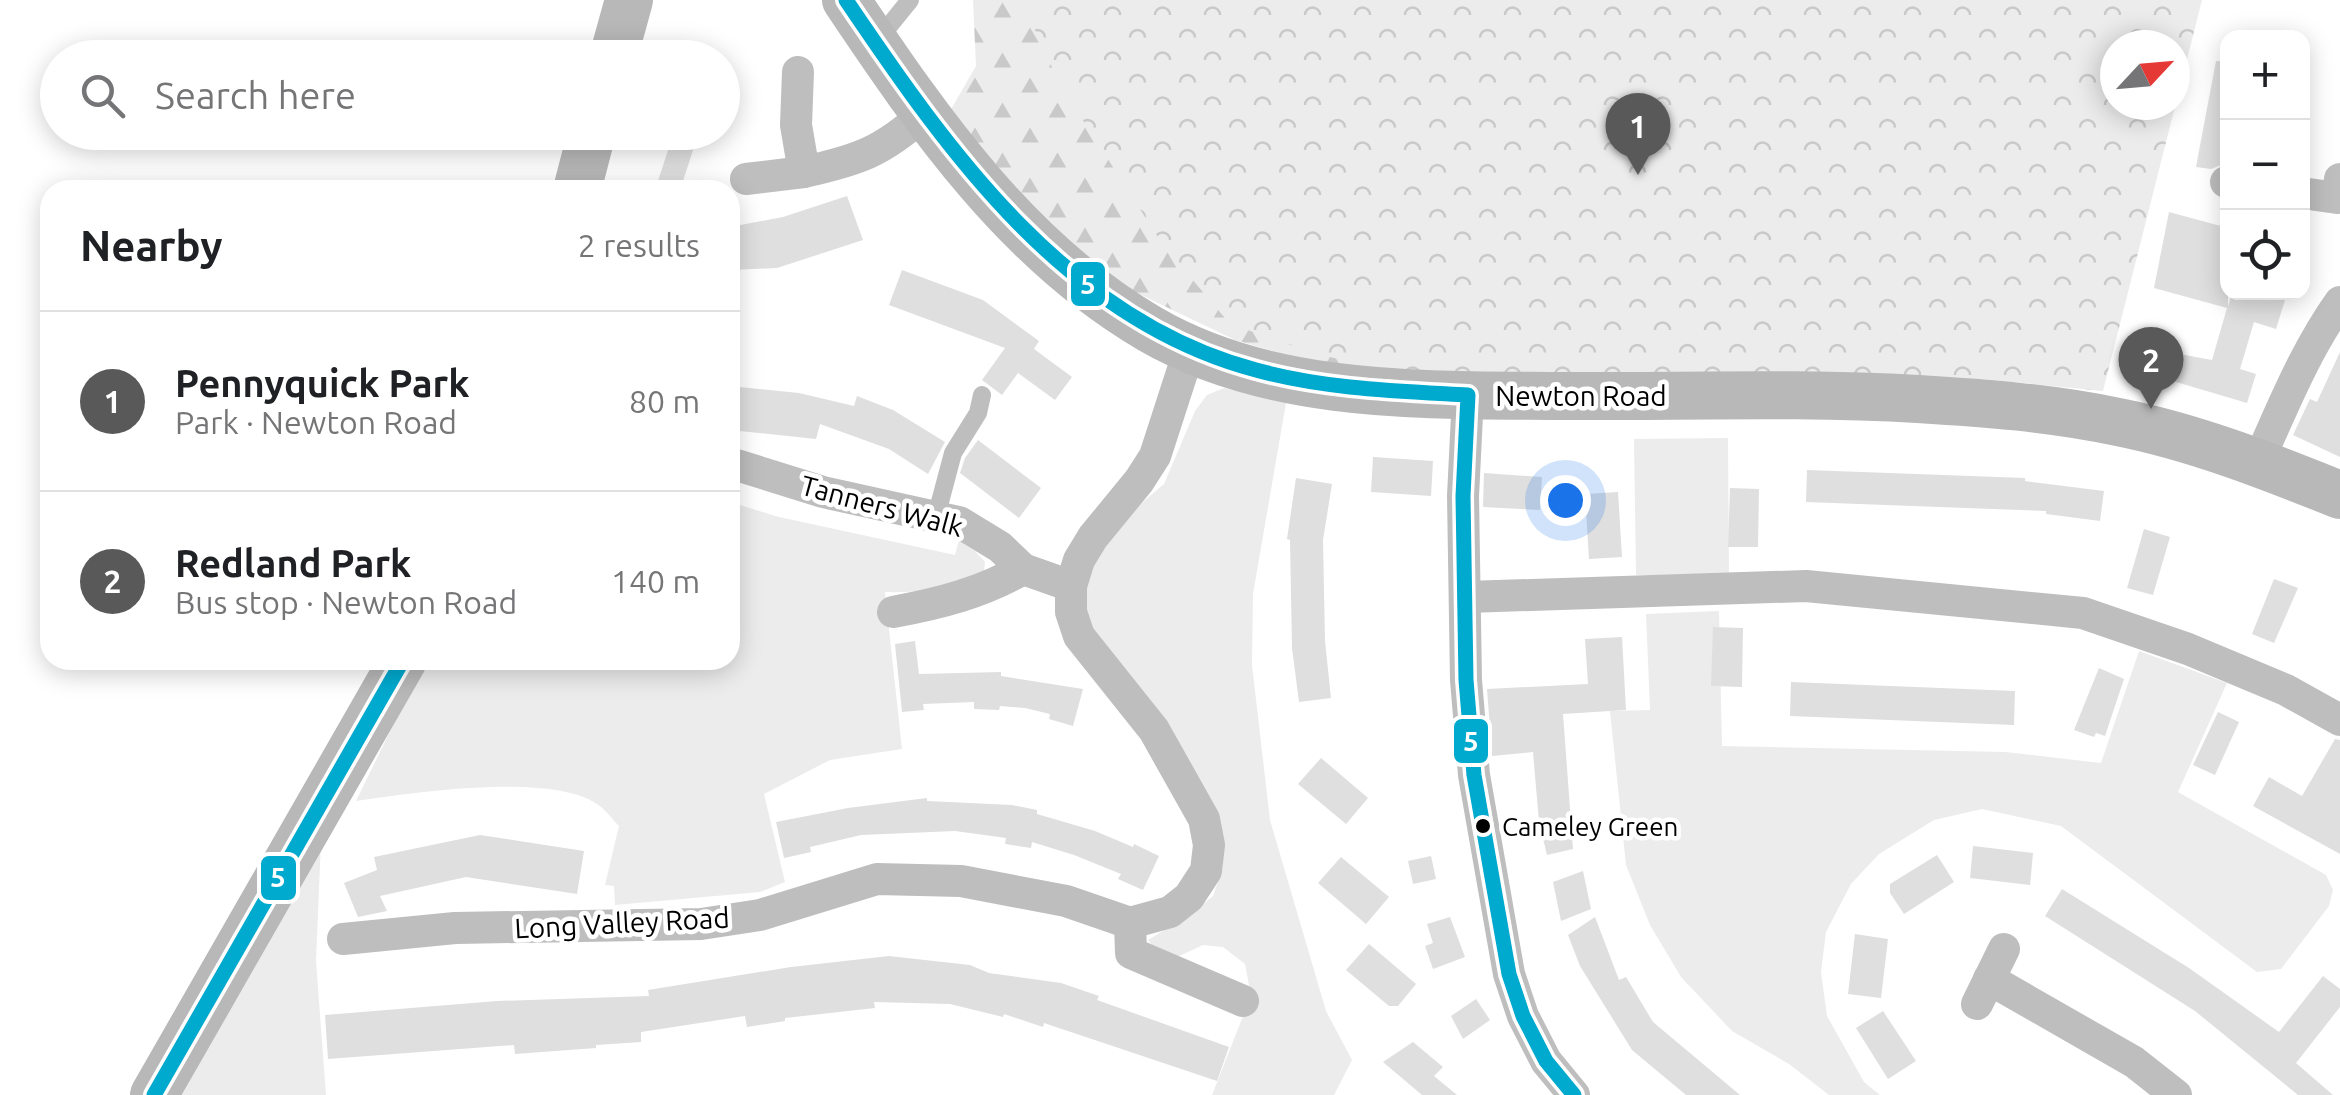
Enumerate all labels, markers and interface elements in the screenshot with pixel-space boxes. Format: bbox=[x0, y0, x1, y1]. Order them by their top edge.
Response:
north arrow bbox=[2100, 30, 2190, 120]
map controls bbox=[2220, 30, 2310, 300]
button: + bbox=[2220, 30, 2310, 120]
search box bbox=[40, 40, 740, 150]
icon: search bbox=[75, 68, 130, 123]
text: Search here bbox=[155, 74, 356, 116]
pin: 1 bbox=[1606, 92, 1670, 175]
button: − bbox=[2220, 120, 2310, 210]
button: locate bbox=[2220, 210, 2310, 300]
text: Nearby bbox=[80, 222, 223, 269]
text: 2 results bbox=[578, 227, 700, 263]
line badge: 5 bbox=[1069, 260, 1107, 308]
text: 5 bbox=[1080, 268, 1096, 299]
pin: 2 bbox=[2118, 326, 2184, 409]
text: Pennyquick Park bbox=[175, 362, 470, 404]
street label: Newton Road bbox=[1495, 380, 1667, 411]
text: 1 bbox=[103, 383, 122, 419]
text: 80 m bbox=[629, 383, 700, 419]
text: Park · Newton Road bbox=[175, 404, 457, 440]
street label: Tanners Walk bbox=[798, 469, 967, 542]
your location bbox=[1540, 475, 1591, 526]
text: Redland Park bbox=[175, 542, 411, 584]
text: 2 bbox=[103, 563, 122, 599]
text: 140 m bbox=[611, 563, 700, 599]
text: Bus stop · Newton Road bbox=[175, 584, 517, 620]
line badge: 5 bbox=[1452, 717, 1490, 765]
text: 5 bbox=[1463, 725, 1479, 756]
place label: Cameley Green bbox=[1502, 812, 1678, 841]
marker: Cameley Green bbox=[1473, 816, 1493, 836]
line badge: 5 bbox=[259, 854, 298, 902]
text: 5 bbox=[270, 861, 286, 892]
street label: Long Valley Road bbox=[514, 901, 730, 944]

